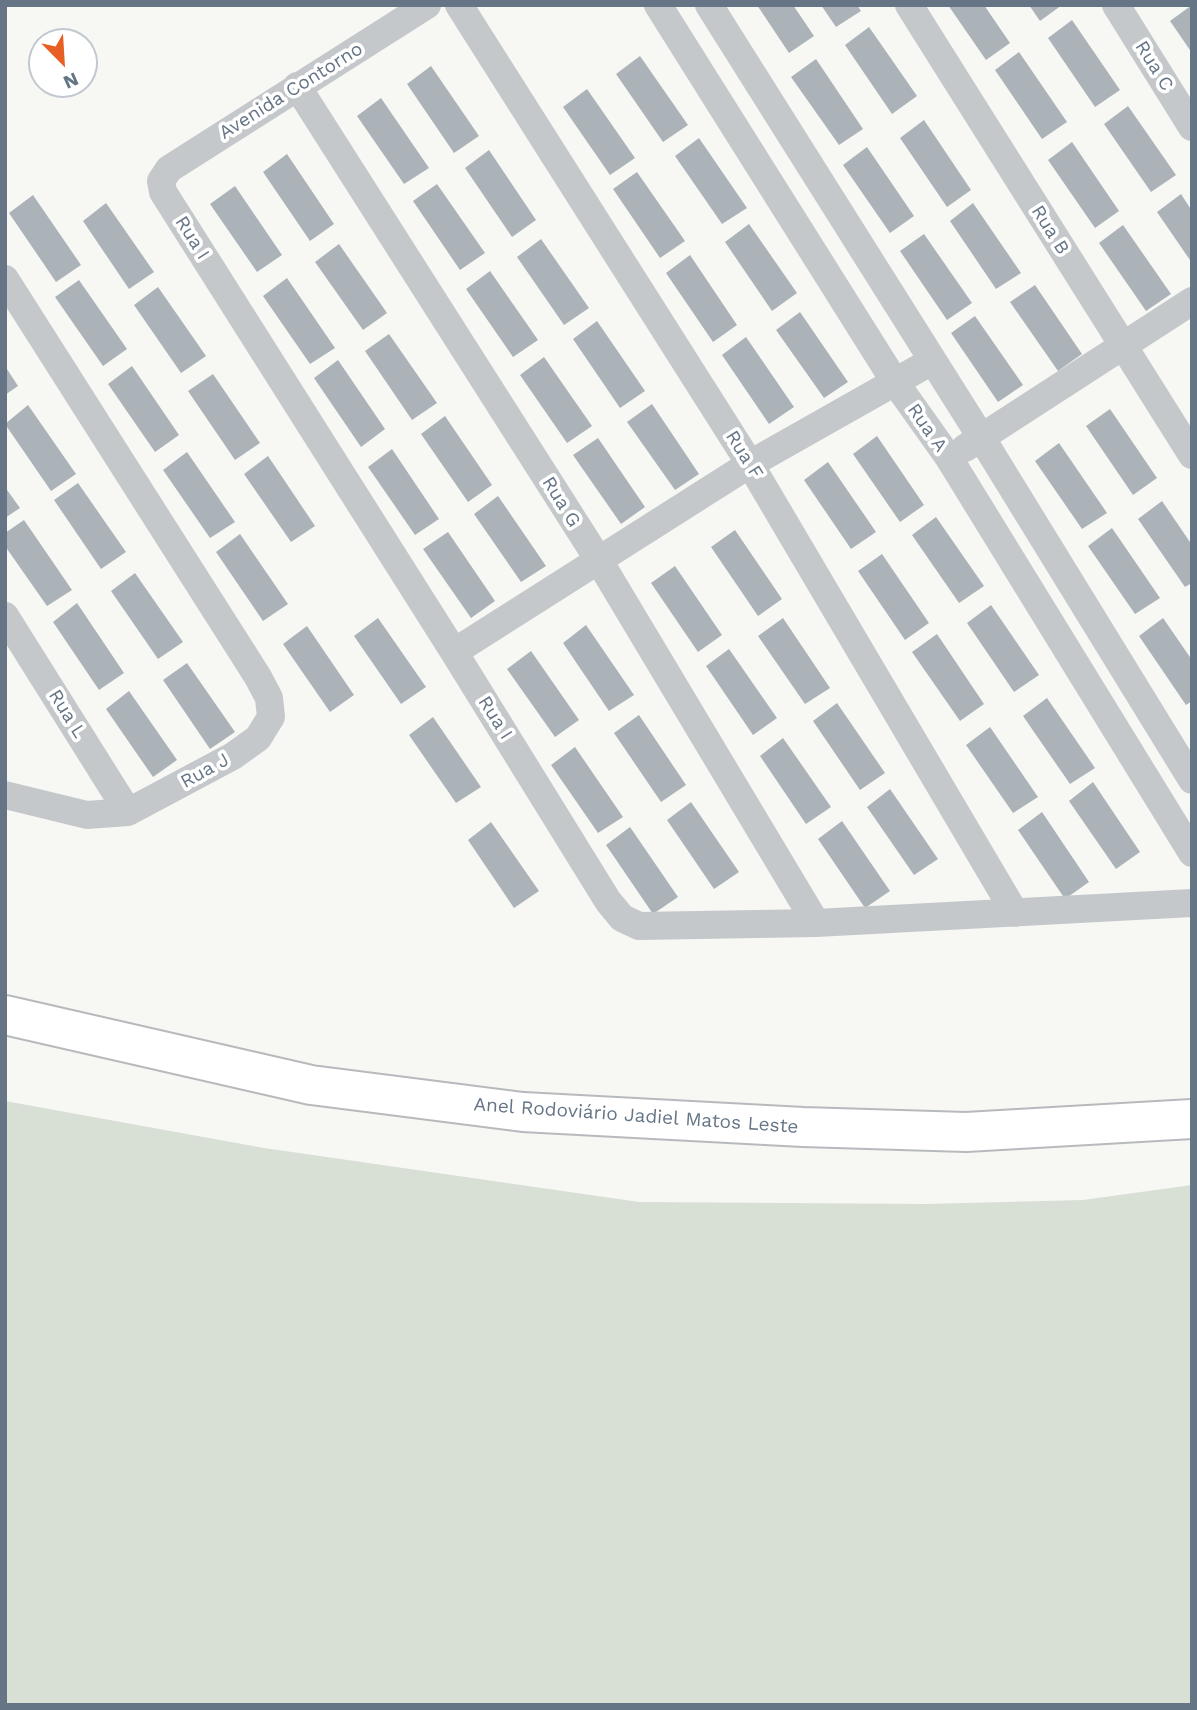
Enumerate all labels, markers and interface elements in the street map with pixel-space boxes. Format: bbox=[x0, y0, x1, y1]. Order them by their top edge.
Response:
north arrow bbox=[28, 28, 98, 98]
street label: Rua C bbox=[1130, 37, 1178, 95]
street label: Avenida Contorno bbox=[215, 38, 367, 144]
text: N bbox=[60, 67, 82, 94]
street label: Rua B bbox=[1026, 201, 1074, 259]
street label: Rua I bbox=[170, 212, 214, 264]
street label: Rua A bbox=[902, 399, 952, 457]
street label: Rua F bbox=[720, 426, 768, 484]
street label: Rua G bbox=[537, 473, 585, 531]
street label: Rua L bbox=[43, 686, 91, 742]
street label: Rua I bbox=[473, 692, 517, 744]
street label: Rua J bbox=[177, 748, 233, 794]
street label: Anel Rodoviário Jadiel Matos Leste bbox=[473, 1093, 799, 1139]

